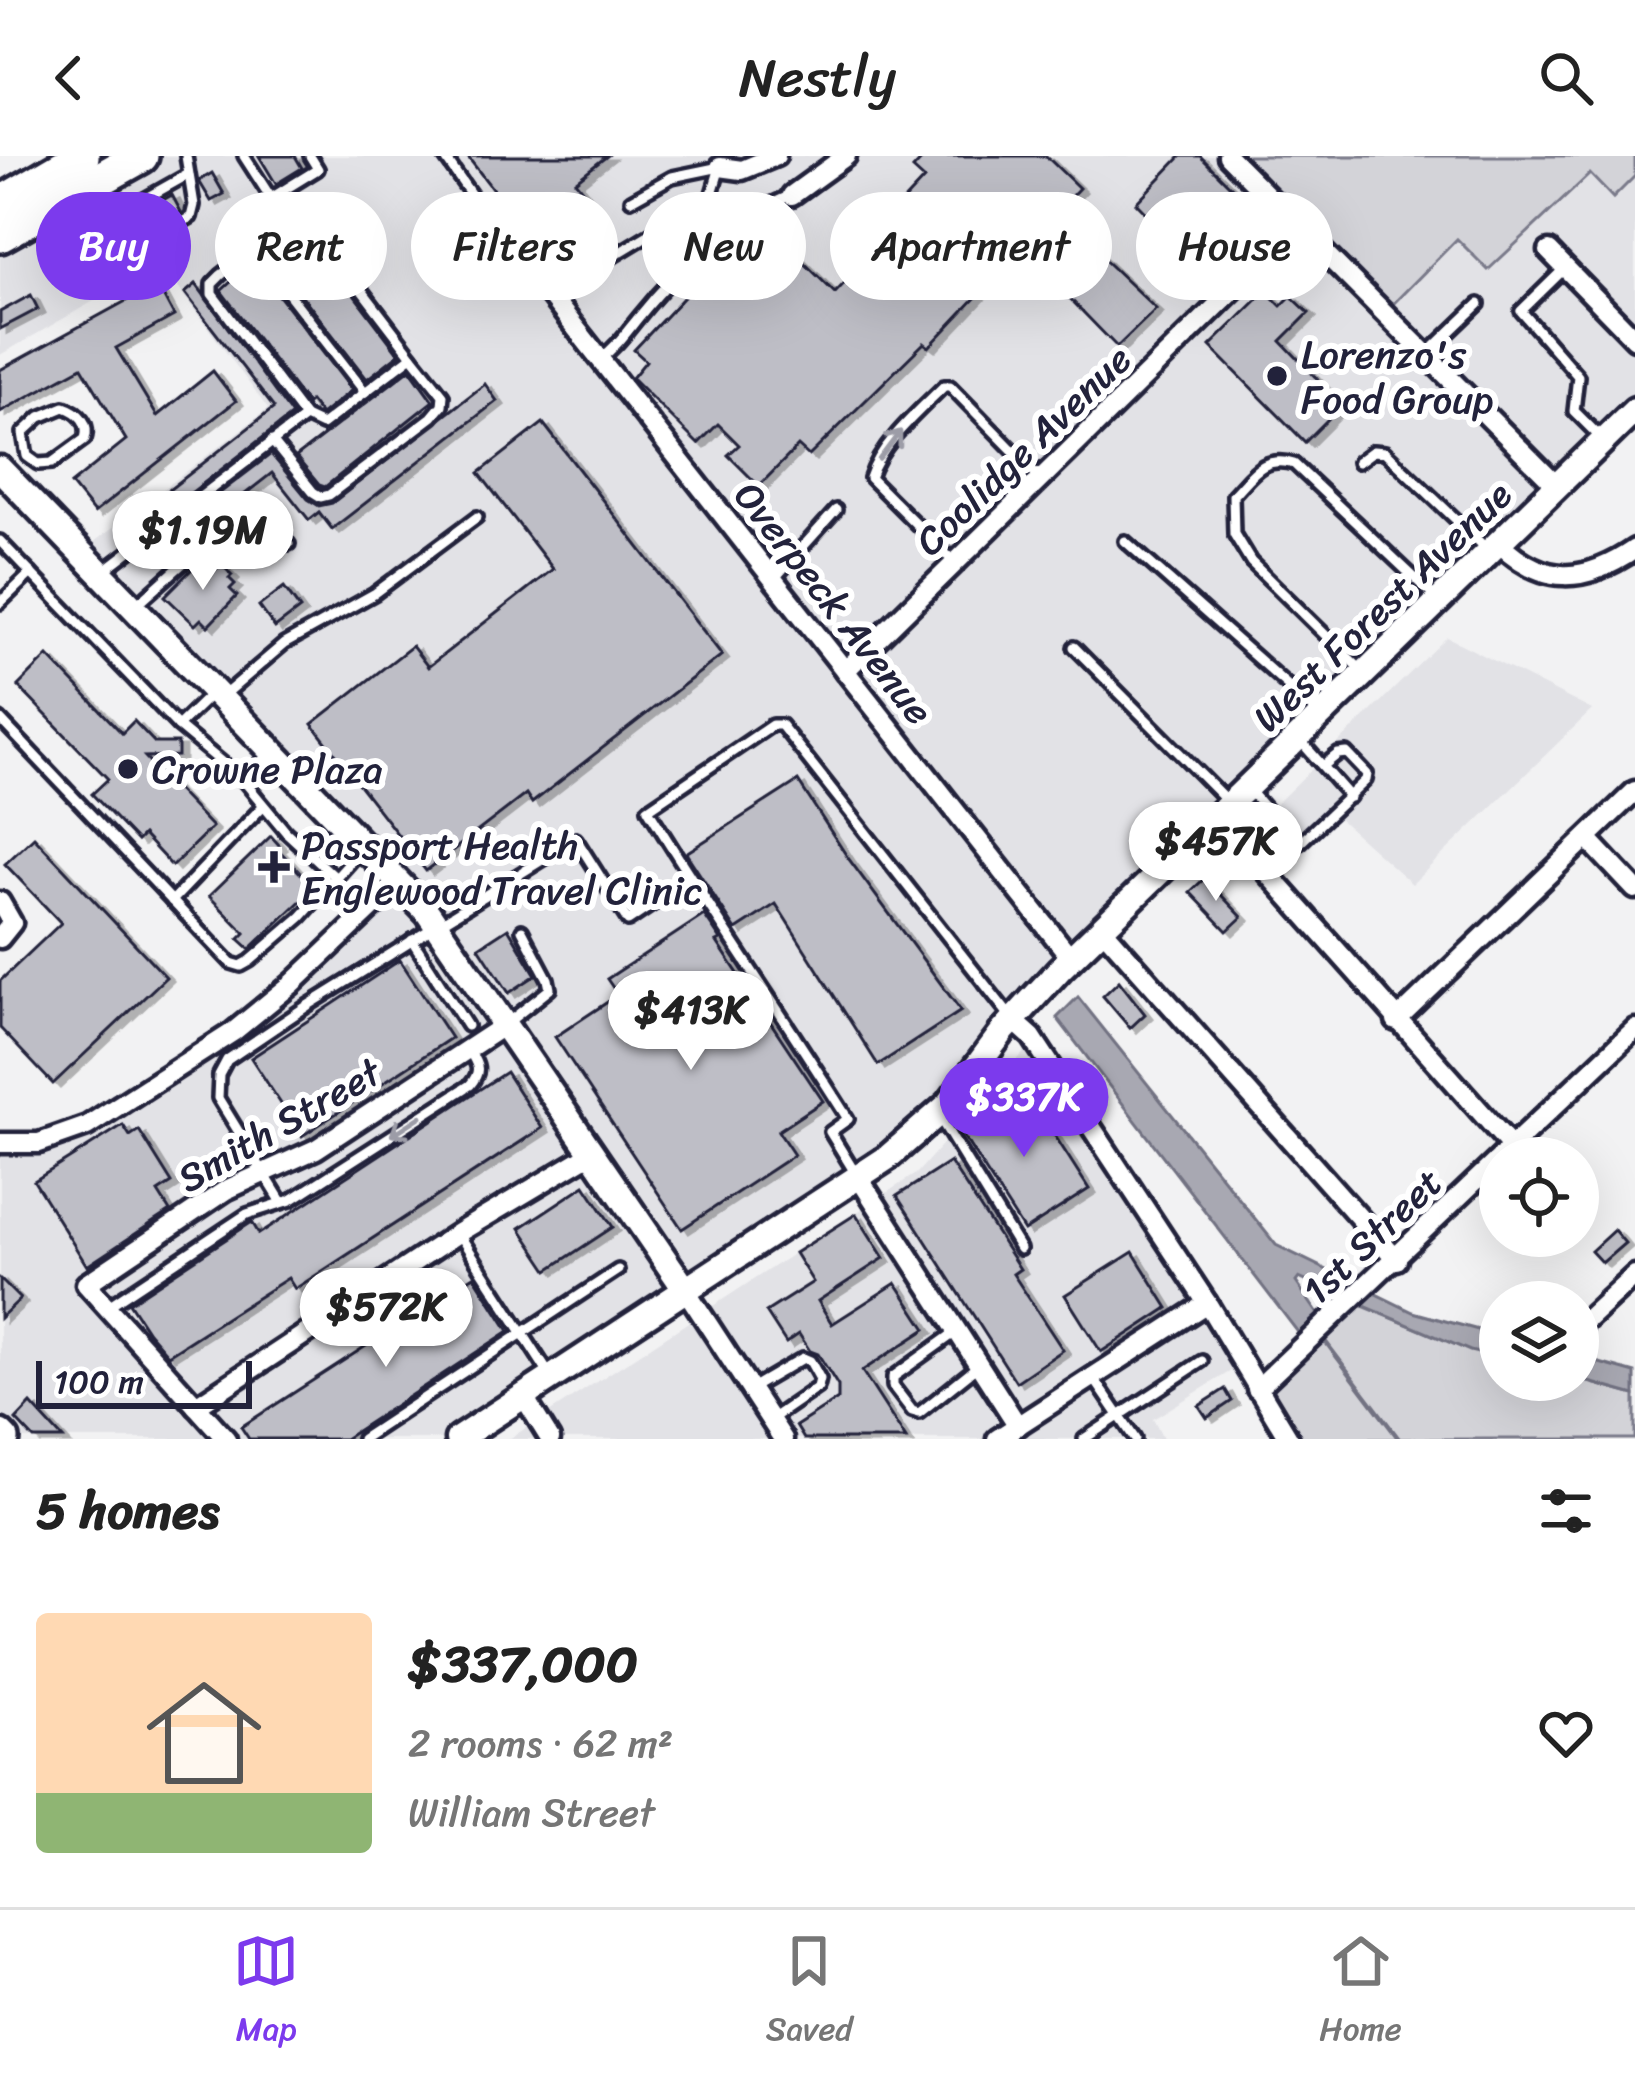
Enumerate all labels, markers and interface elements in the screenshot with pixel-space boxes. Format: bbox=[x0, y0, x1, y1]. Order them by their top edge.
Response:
text: Nestly bbox=[739, 30, 896, 126]
icon: back bbox=[36, 45, 102, 111]
icon: search bbox=[1533, 45, 1599, 111]
chip: Buy bbox=[36, 192, 191, 300]
chip: Rent bbox=[215, 192, 387, 300]
chip: Filters bbox=[411, 192, 618, 300]
chip: New bbox=[642, 192, 806, 300]
chip: Apartment bbox=[830, 192, 1112, 300]
chip: House bbox=[1136, 192, 1333, 300]
place label: Lorenzo's Food Group bbox=[1301, 320, 1494, 434]
street label: Coolidge Avenue bbox=[898, 327, 1148, 573]
marker: Lorenzo's Food Group bbox=[1264, 363, 1290, 389]
one-way arrow bbox=[877, 430, 903, 462]
street label: West Forest Avenue bbox=[1235, 463, 1529, 749]
street label: Overpeck Avenue bbox=[716, 466, 952, 740]
pin: $1.19M bbox=[105, 491, 301, 593]
text: $1.19M bbox=[139, 495, 267, 564]
place label: Crowne Plaza bbox=[152, 735, 383, 804]
marker: Crowne Plaza bbox=[115, 756, 141, 782]
pin: $457K bbox=[1132, 802, 1300, 904]
text: $457K bbox=[1156, 806, 1276, 875]
place label: Passport Health Englewood Travel Clinic bbox=[301, 811, 703, 925]
marker: Passport Health Englewood Travel Clinic bbox=[258, 851, 290, 883]
pin: $413K bbox=[607, 971, 775, 1073]
text: $413K bbox=[635, 975, 747, 1044]
street label: Smith Street bbox=[164, 1038, 395, 1211]
pin: $337K bbox=[940, 1058, 1108, 1160]
text: $337K bbox=[966, 1062, 1082, 1131]
one-way arrow bbox=[390, 1113, 424, 1138]
map controls bbox=[1479, 1137, 1599, 1401]
button: locate bbox=[1479, 1137, 1599, 1257]
street label: 1st Street bbox=[1285, 1150, 1459, 1322]
pin: $572K bbox=[302, 1268, 470, 1370]
text: $572K bbox=[327, 1272, 445, 1341]
button: layers bbox=[1479, 1281, 1599, 1401]
text: 100 m bbox=[54, 1353, 144, 1411]
scale bar bbox=[36, 1355, 252, 1408]
text: 5 homes bbox=[36, 1466, 219, 1556]
icon: filters bbox=[1533, 1478, 1599, 1544]
text: $337,000 bbox=[408, 1619, 638, 1709]
icon: home bbox=[132, 1661, 276, 1805]
icon: heart bbox=[1533, 1700, 1599, 1766]
text: 2 rooms · 62 m² bbox=[408, 1709, 673, 1778]
text: William Street bbox=[408, 1778, 655, 1847]
tab: Map bbox=[233, 1928, 299, 2058]
tab: Saved bbox=[766, 1928, 853, 2058]
tab: Home bbox=[1319, 1928, 1402, 2058]

